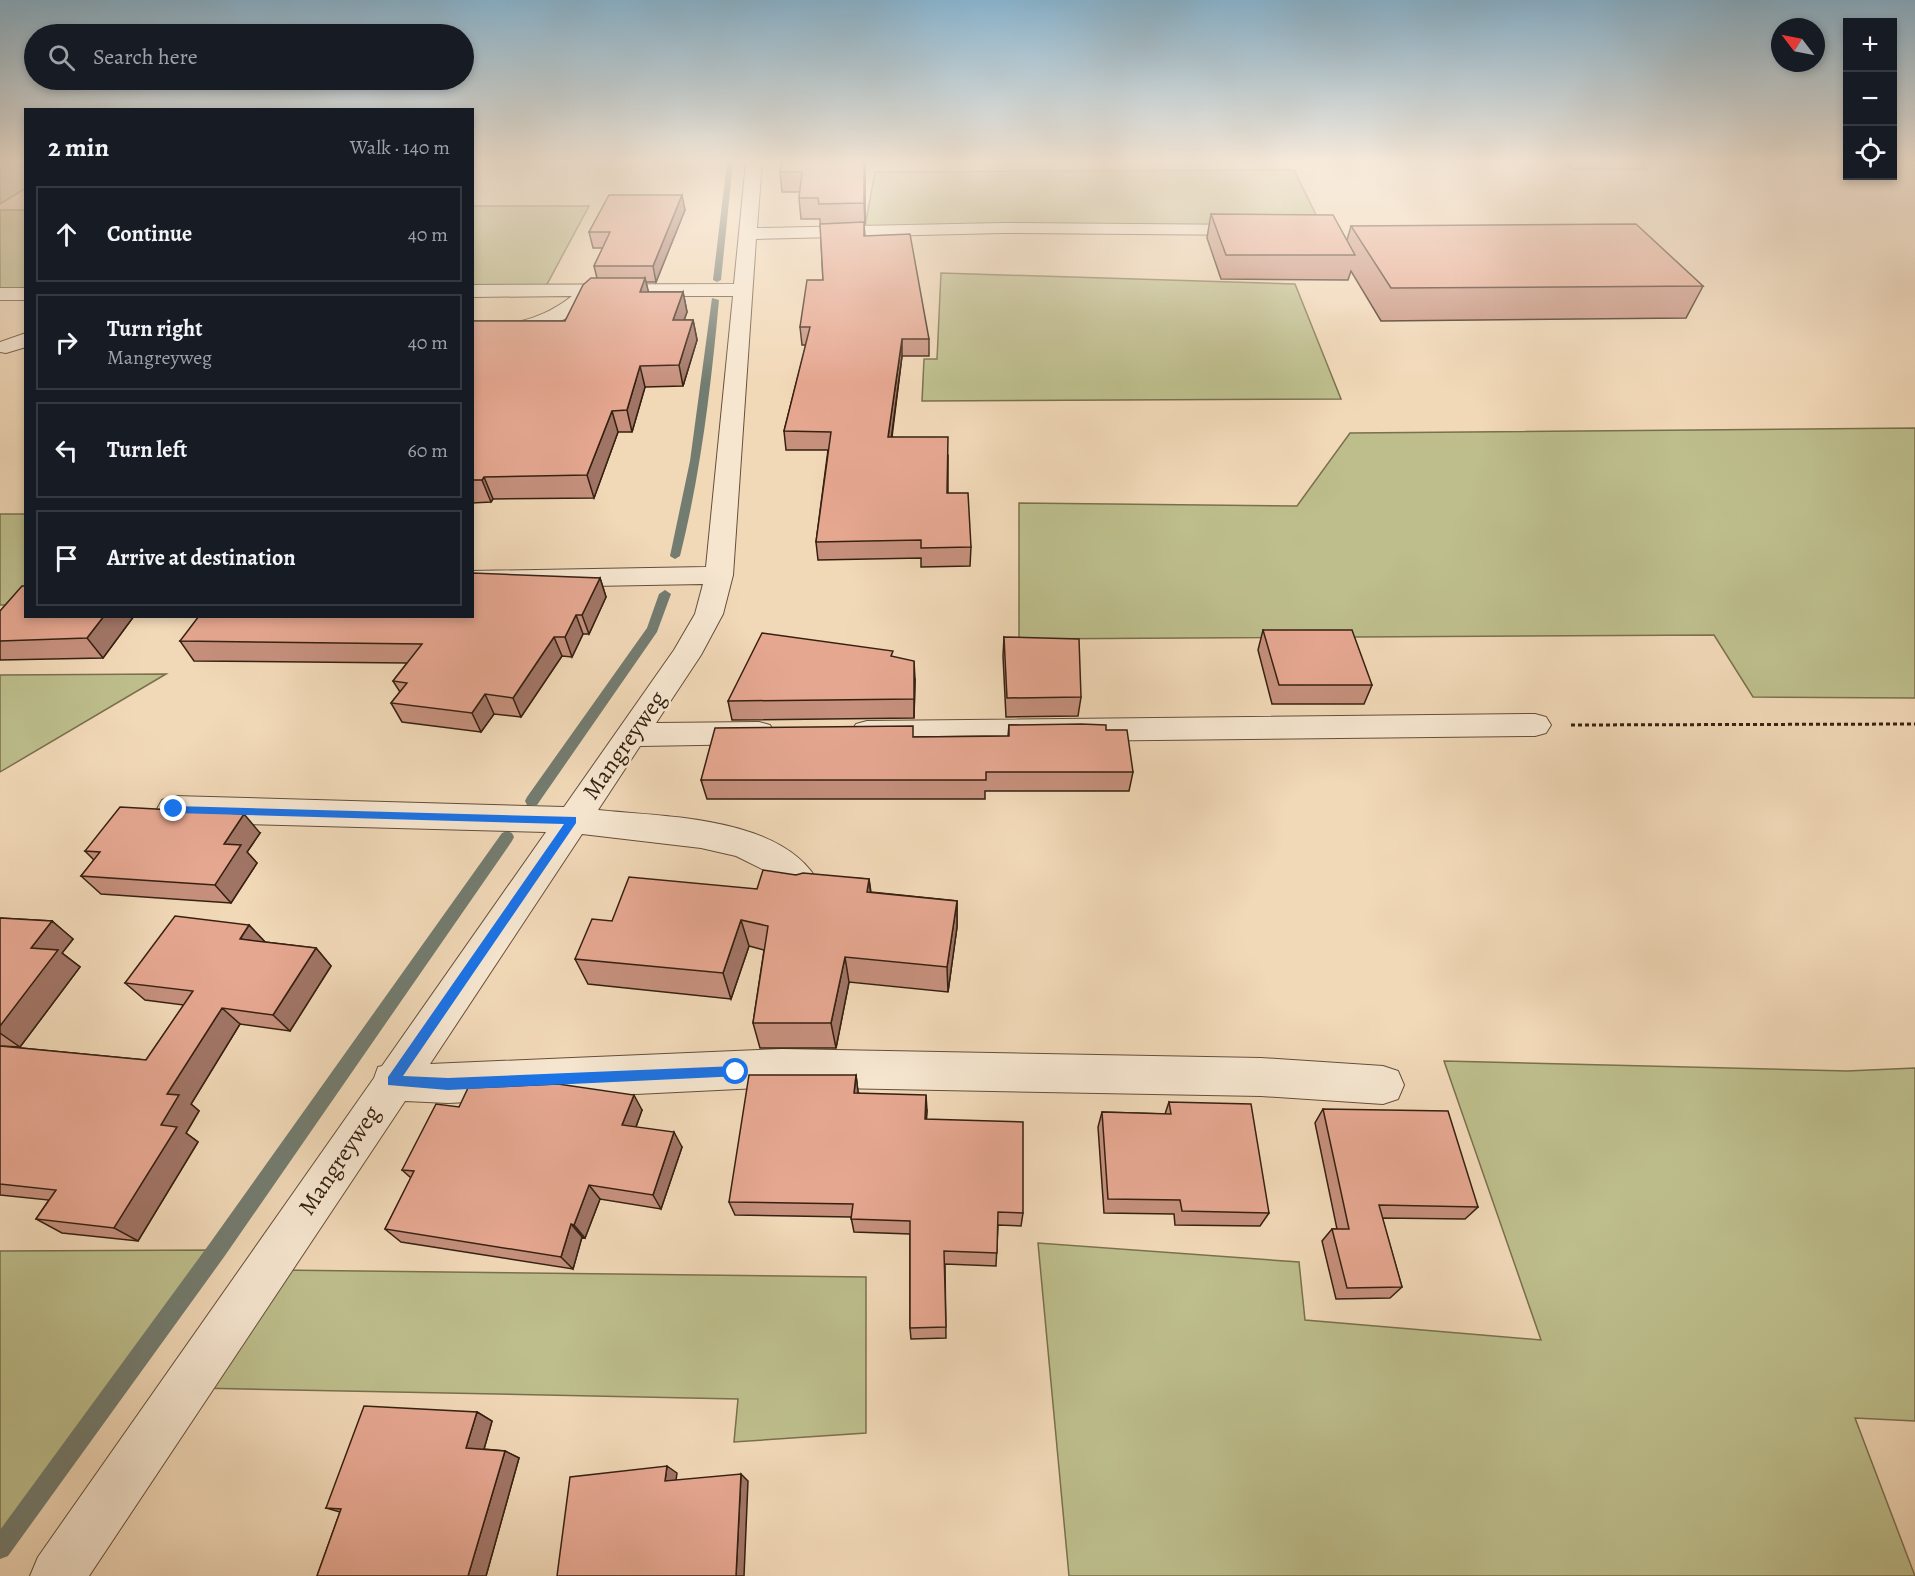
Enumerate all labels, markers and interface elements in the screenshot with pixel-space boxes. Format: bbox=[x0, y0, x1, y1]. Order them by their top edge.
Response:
north arrow bbox=[1771, 18, 1825, 72]
map controls bbox=[1843, 18, 1897, 180]
button: + bbox=[1843, 18, 1897, 72]
search box bbox=[24, 24, 474, 90]
icon: search bbox=[45, 41, 78, 74]
text: Search here bbox=[93, 42, 198, 72]
button: − bbox=[1843, 72, 1897, 126]
button: locate bbox=[1843, 126, 1897, 180]
text: 2 min bbox=[48, 130, 109, 165]
text: Walk · 140 m bbox=[350, 134, 450, 161]
icon: ahead bbox=[50, 218, 83, 251]
text: Continue bbox=[107, 219, 192, 249]
text: 40 m bbox=[408, 221, 448, 248]
text: Turn right bbox=[107, 314, 203, 344]
icon: right bbox=[50, 326, 83, 359]
text: 40 m bbox=[408, 329, 448, 356]
text: Mangreyweg bbox=[107, 344, 212, 371]
icon: left bbox=[50, 434, 83, 467]
text: Turn left bbox=[107, 435, 187, 465]
text: 60 m bbox=[408, 437, 448, 464]
icon: arrive bbox=[50, 542, 83, 575]
text: Arrive at destination bbox=[107, 543, 296, 573]
street label: Mangreyweg bbox=[575, 684, 673, 806]
route end bbox=[160, 795, 186, 821]
route start bbox=[722, 1058, 748, 1084]
street label: Mangreyweg bbox=[291, 1099, 387, 1221]

